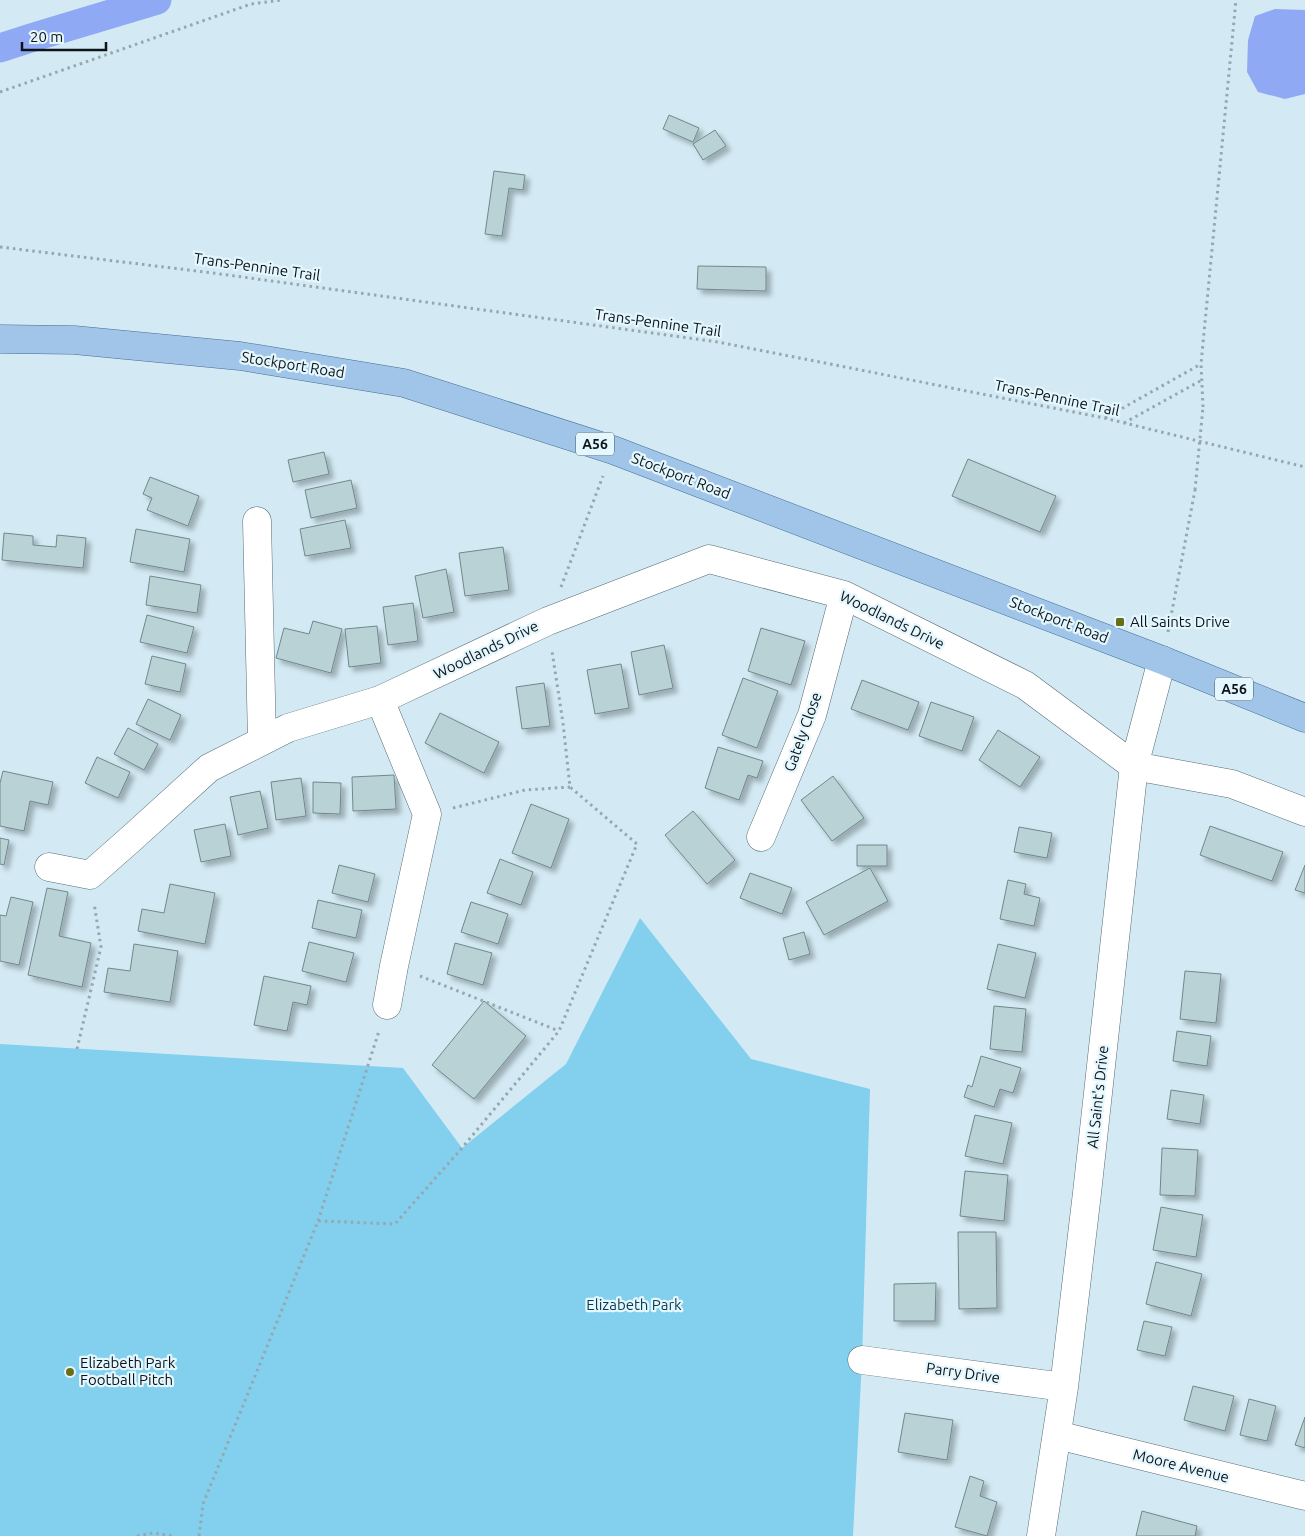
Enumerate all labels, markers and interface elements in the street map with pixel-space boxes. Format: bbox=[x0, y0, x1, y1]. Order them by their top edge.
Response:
scale bar bbox=[22, 20, 106, 52]
text: 20 m bbox=[30, 28, 63, 45]
street label: Trans-Pennine Trail bbox=[193, 249, 321, 284]
street label: Trans-Pennine Trail bbox=[594, 305, 722, 340]
street label: Stockport Road bbox=[240, 348, 346, 381]
street label: Trans-Pennine Trail bbox=[993, 376, 1121, 419]
road number: A56 bbox=[576, 432, 614, 456]
street label: Stockport Road bbox=[629, 449, 733, 502]
street label: Woodlands Drive bbox=[837, 587, 947, 652]
street label: Stockport Road bbox=[1007, 593, 1111, 646]
place label: All Saints Drive bbox=[1130, 613, 1230, 630]
marker: All Saints Drive bbox=[1114, 616, 1126, 628]
street label: Woodlands Drive bbox=[431, 617, 541, 682]
road number: A56 bbox=[1215, 678, 1253, 701]
street label: Gately Close bbox=[780, 690, 825, 774]
street label: All Saint's Drive bbox=[1084, 1044, 1111, 1149]
park label: Elizabeth Park bbox=[586, 1296, 682, 1313]
place label: Elizabeth Park Football Pitch bbox=[80, 1354, 176, 1388]
street label: Parry Drive bbox=[925, 1359, 1001, 1386]
marker: Elizabeth Park Football Pitch bbox=[64, 1366, 76, 1378]
street label: Moore Avenue bbox=[1131, 1445, 1231, 1486]

